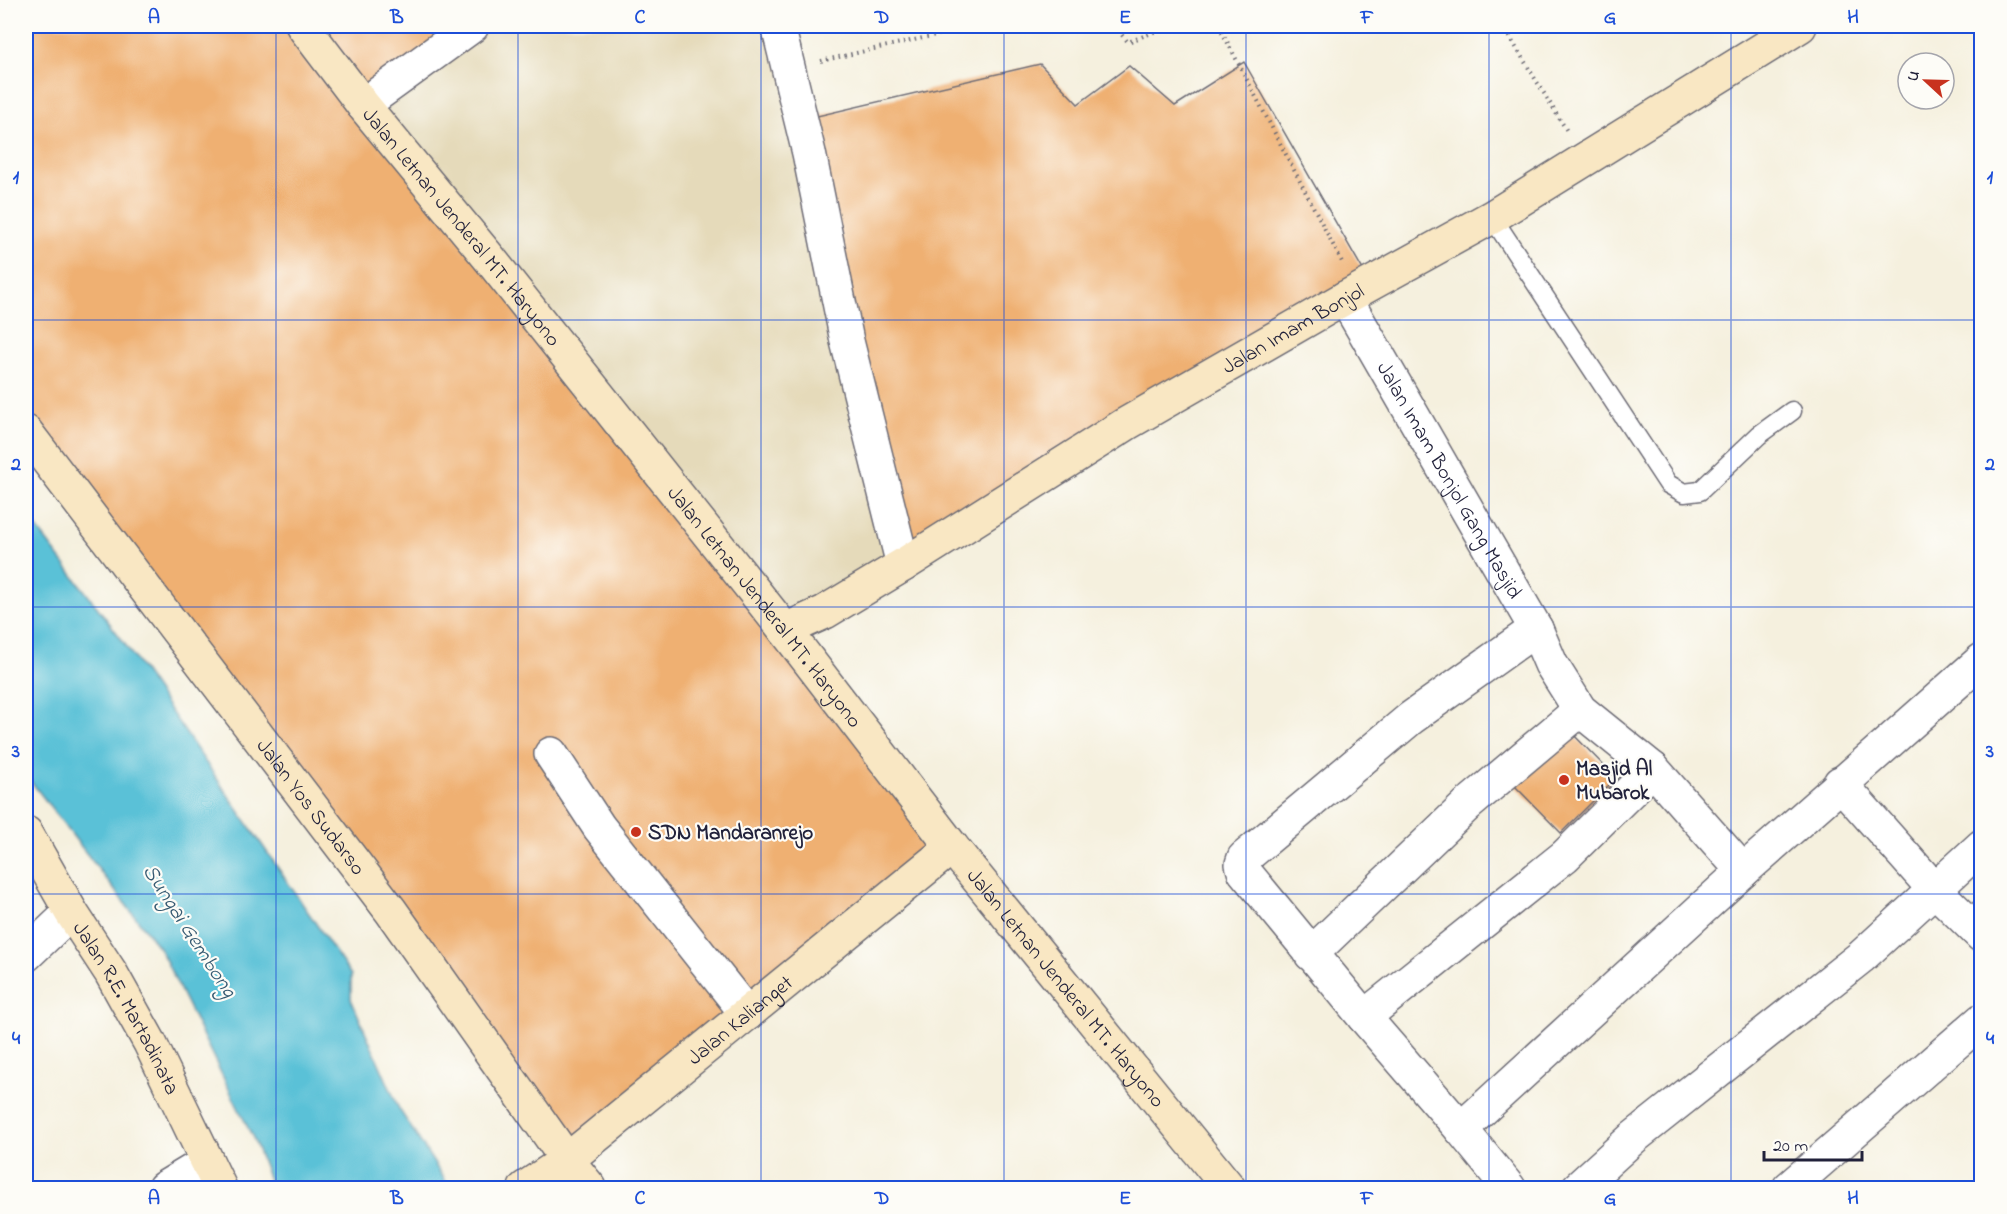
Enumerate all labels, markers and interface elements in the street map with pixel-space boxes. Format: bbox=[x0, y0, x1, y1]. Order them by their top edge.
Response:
text: A bbox=[148, 4, 160, 33]
text: B bbox=[389, 4, 404, 33]
text: C bbox=[635, 4, 646, 33]
text: D bbox=[874, 4, 889, 33]
text: E bbox=[1119, 4, 1131, 33]
text: F bbox=[1360, 4, 1374, 33]
text: G bbox=[1604, 4, 1617, 33]
text: H bbox=[1847, 4, 1859, 33]
north arrow bbox=[1896, 51, 1956, 111]
text: U bbox=[1901, 67, 1927, 85]
street label: Jalan Letnan Jenderal MT. Haryono bbox=[354, 102, 567, 354]
text: 1 bbox=[13, 164, 20, 193]
text: 1 bbox=[1987, 164, 1994, 193]
street label: Jalan Imam Bonjol bbox=[1217, 277, 1370, 383]
street label: Jalan Imam Bonjol Gang Masjid bbox=[1368, 357, 1529, 605]
text: 2 bbox=[10, 451, 21, 480]
text: 2 bbox=[1984, 451, 1995, 480]
street label: Jalan Letnan Jenderal MT. Haryono bbox=[659, 480, 868, 735]
street label: Jalan Yos Sudarso bbox=[248, 733, 372, 882]
text: 3 bbox=[11, 738, 20, 767]
text: 3 bbox=[1985, 738, 1994, 767]
place label: Masjid Al Mubarok bbox=[1576, 755, 1653, 809]
marker: Masjid Al Mubarok bbox=[1557, 773, 1571, 787]
place label: SDN Mandaranrejo bbox=[648, 819, 813, 849]
marker: SDN Mandaranrejo bbox=[629, 825, 643, 839]
water label: Sungai Gembong bbox=[133, 859, 244, 1006]
street label: Jalan Letnan Jenderal MT. Haryono bbox=[958, 863, 1171, 1115]
street label: Jalan R.E. Martadinata bbox=[64, 916, 186, 1100]
street label: Jalan Kalianget bbox=[682, 969, 800, 1073]
text: 4 bbox=[12, 1025, 21, 1054]
text: 4 bbox=[1986, 1025, 1995, 1054]
scale bar bbox=[1764, 1124, 1862, 1162]
text: 20 m bbox=[1773, 1134, 1808, 1160]
text: A bbox=[148, 1185, 160, 1214]
text: B bbox=[389, 1185, 404, 1214]
text: C bbox=[635, 1185, 646, 1214]
text: D bbox=[874, 1185, 889, 1214]
text: E bbox=[1119, 1185, 1131, 1214]
text: F bbox=[1360, 1185, 1374, 1214]
text: G bbox=[1604, 1185, 1617, 1214]
text: H bbox=[1847, 1185, 1859, 1214]

